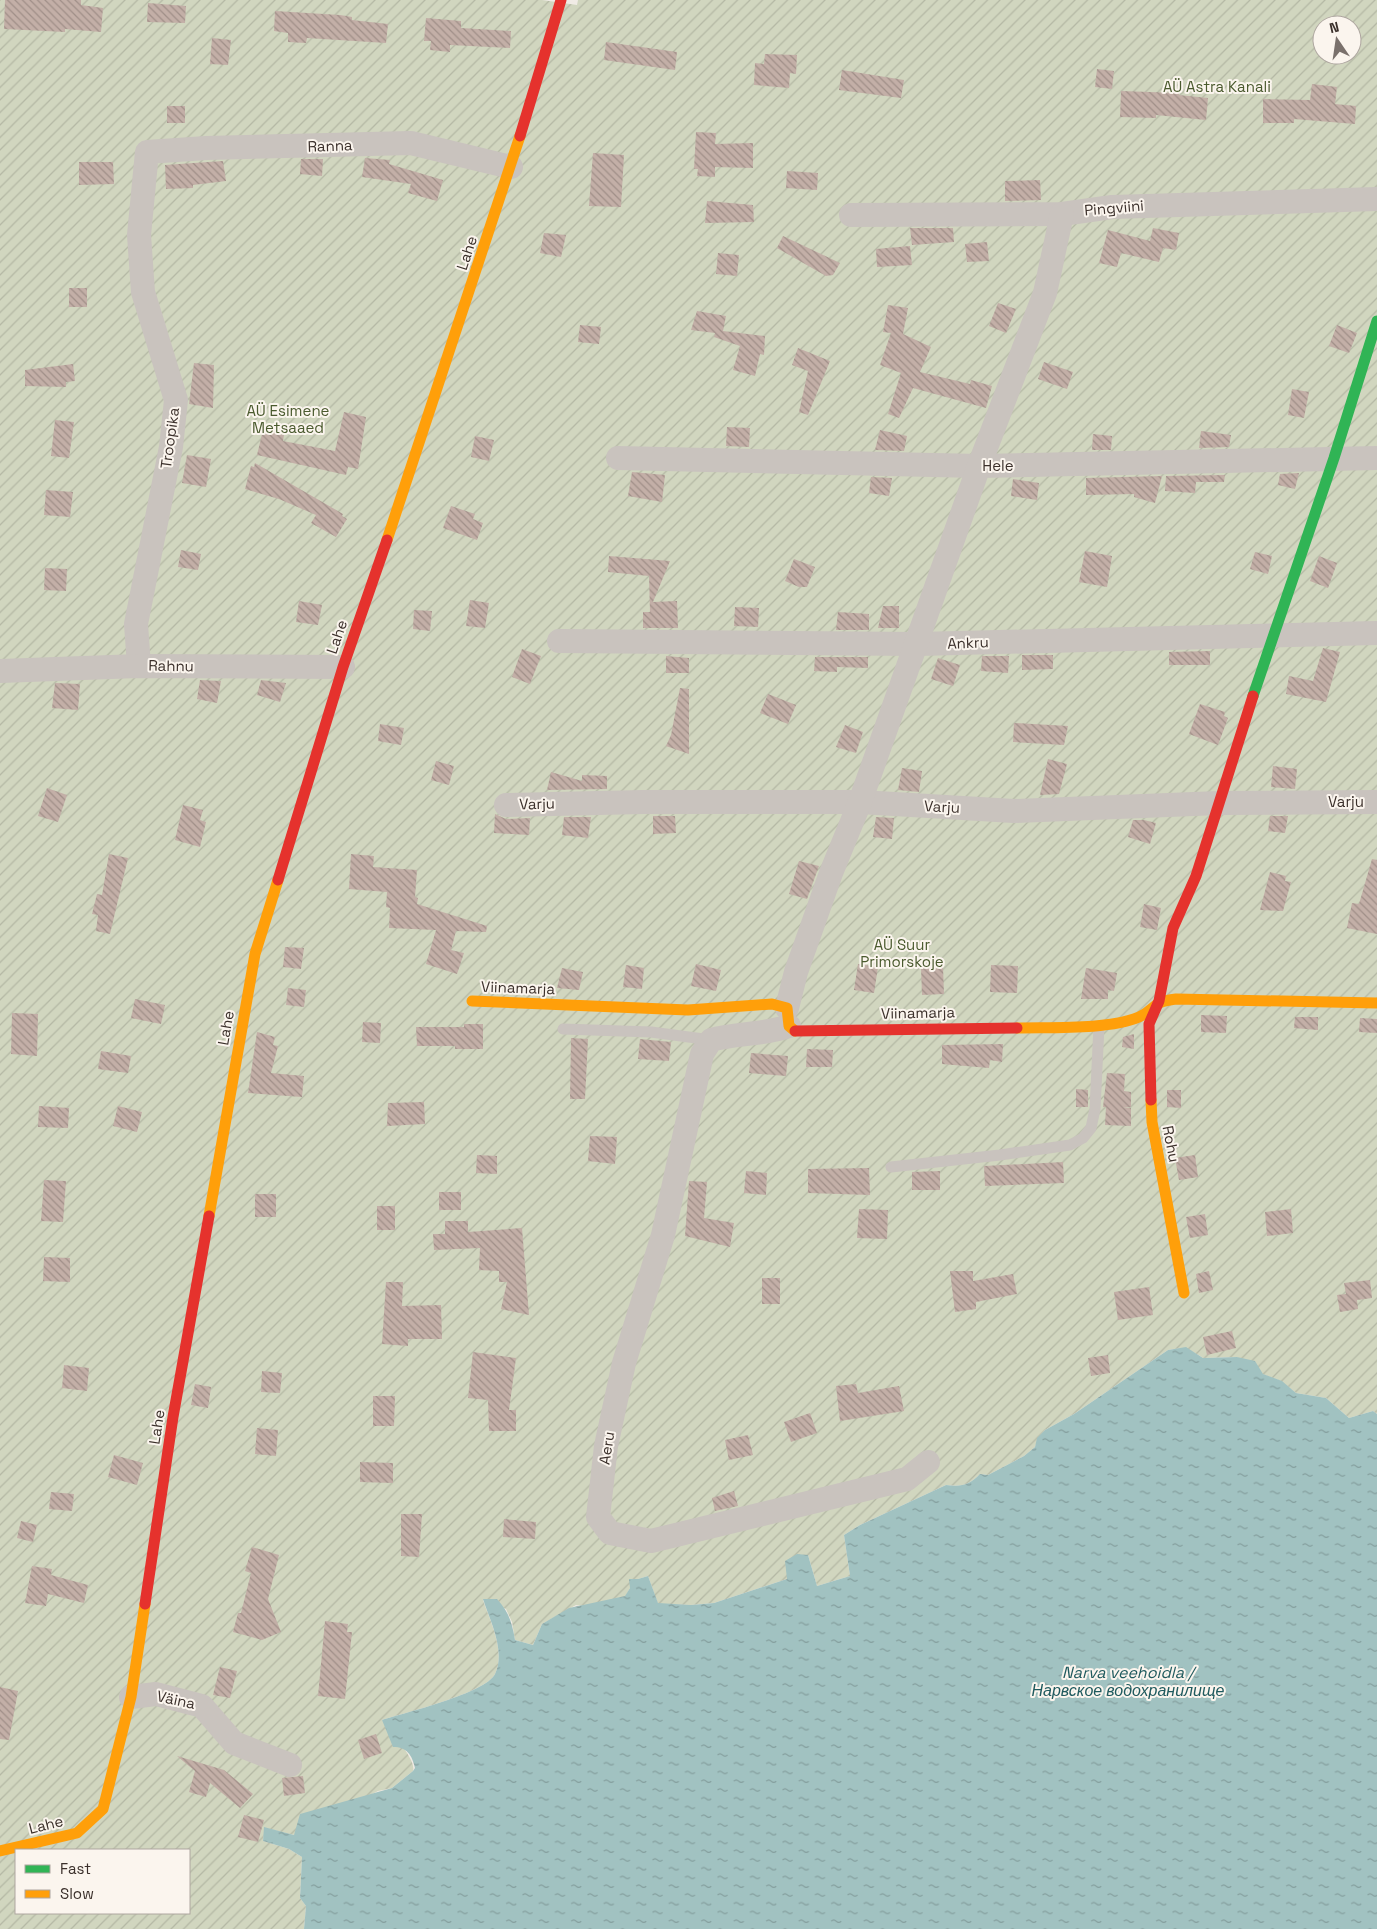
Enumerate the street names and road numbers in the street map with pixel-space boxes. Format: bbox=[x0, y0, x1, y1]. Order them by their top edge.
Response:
street label: Ranna bbox=[307, 135, 353, 156]
street label: Pingviini bbox=[1083, 195, 1145, 220]
street label: Lahe bbox=[452, 233, 481, 272]
street label: Troopika bbox=[156, 406, 183, 470]
street label: Hele bbox=[982, 456, 1014, 475]
street label: Lahe bbox=[322, 617, 351, 656]
street label: Ankru bbox=[947, 632, 989, 653]
street label: Rahnu bbox=[148, 656, 194, 675]
street label: Varju bbox=[1328, 792, 1364, 811]
street label: Varju bbox=[519, 794, 555, 813]
street label: Varju bbox=[924, 796, 960, 817]
street label: Viinamarja bbox=[481, 977, 556, 998]
street label: Viinamarja bbox=[881, 1002, 956, 1023]
street label: Lahe bbox=[213, 1009, 238, 1047]
street label: Rohu bbox=[1159, 1124, 1184, 1164]
street label: Lahe bbox=[144, 1408, 169, 1446]
street label: Aeru bbox=[595, 1430, 618, 1466]
street label: Väina bbox=[155, 1686, 197, 1713]
street label: Lahe bbox=[27, 1811, 65, 1838]

